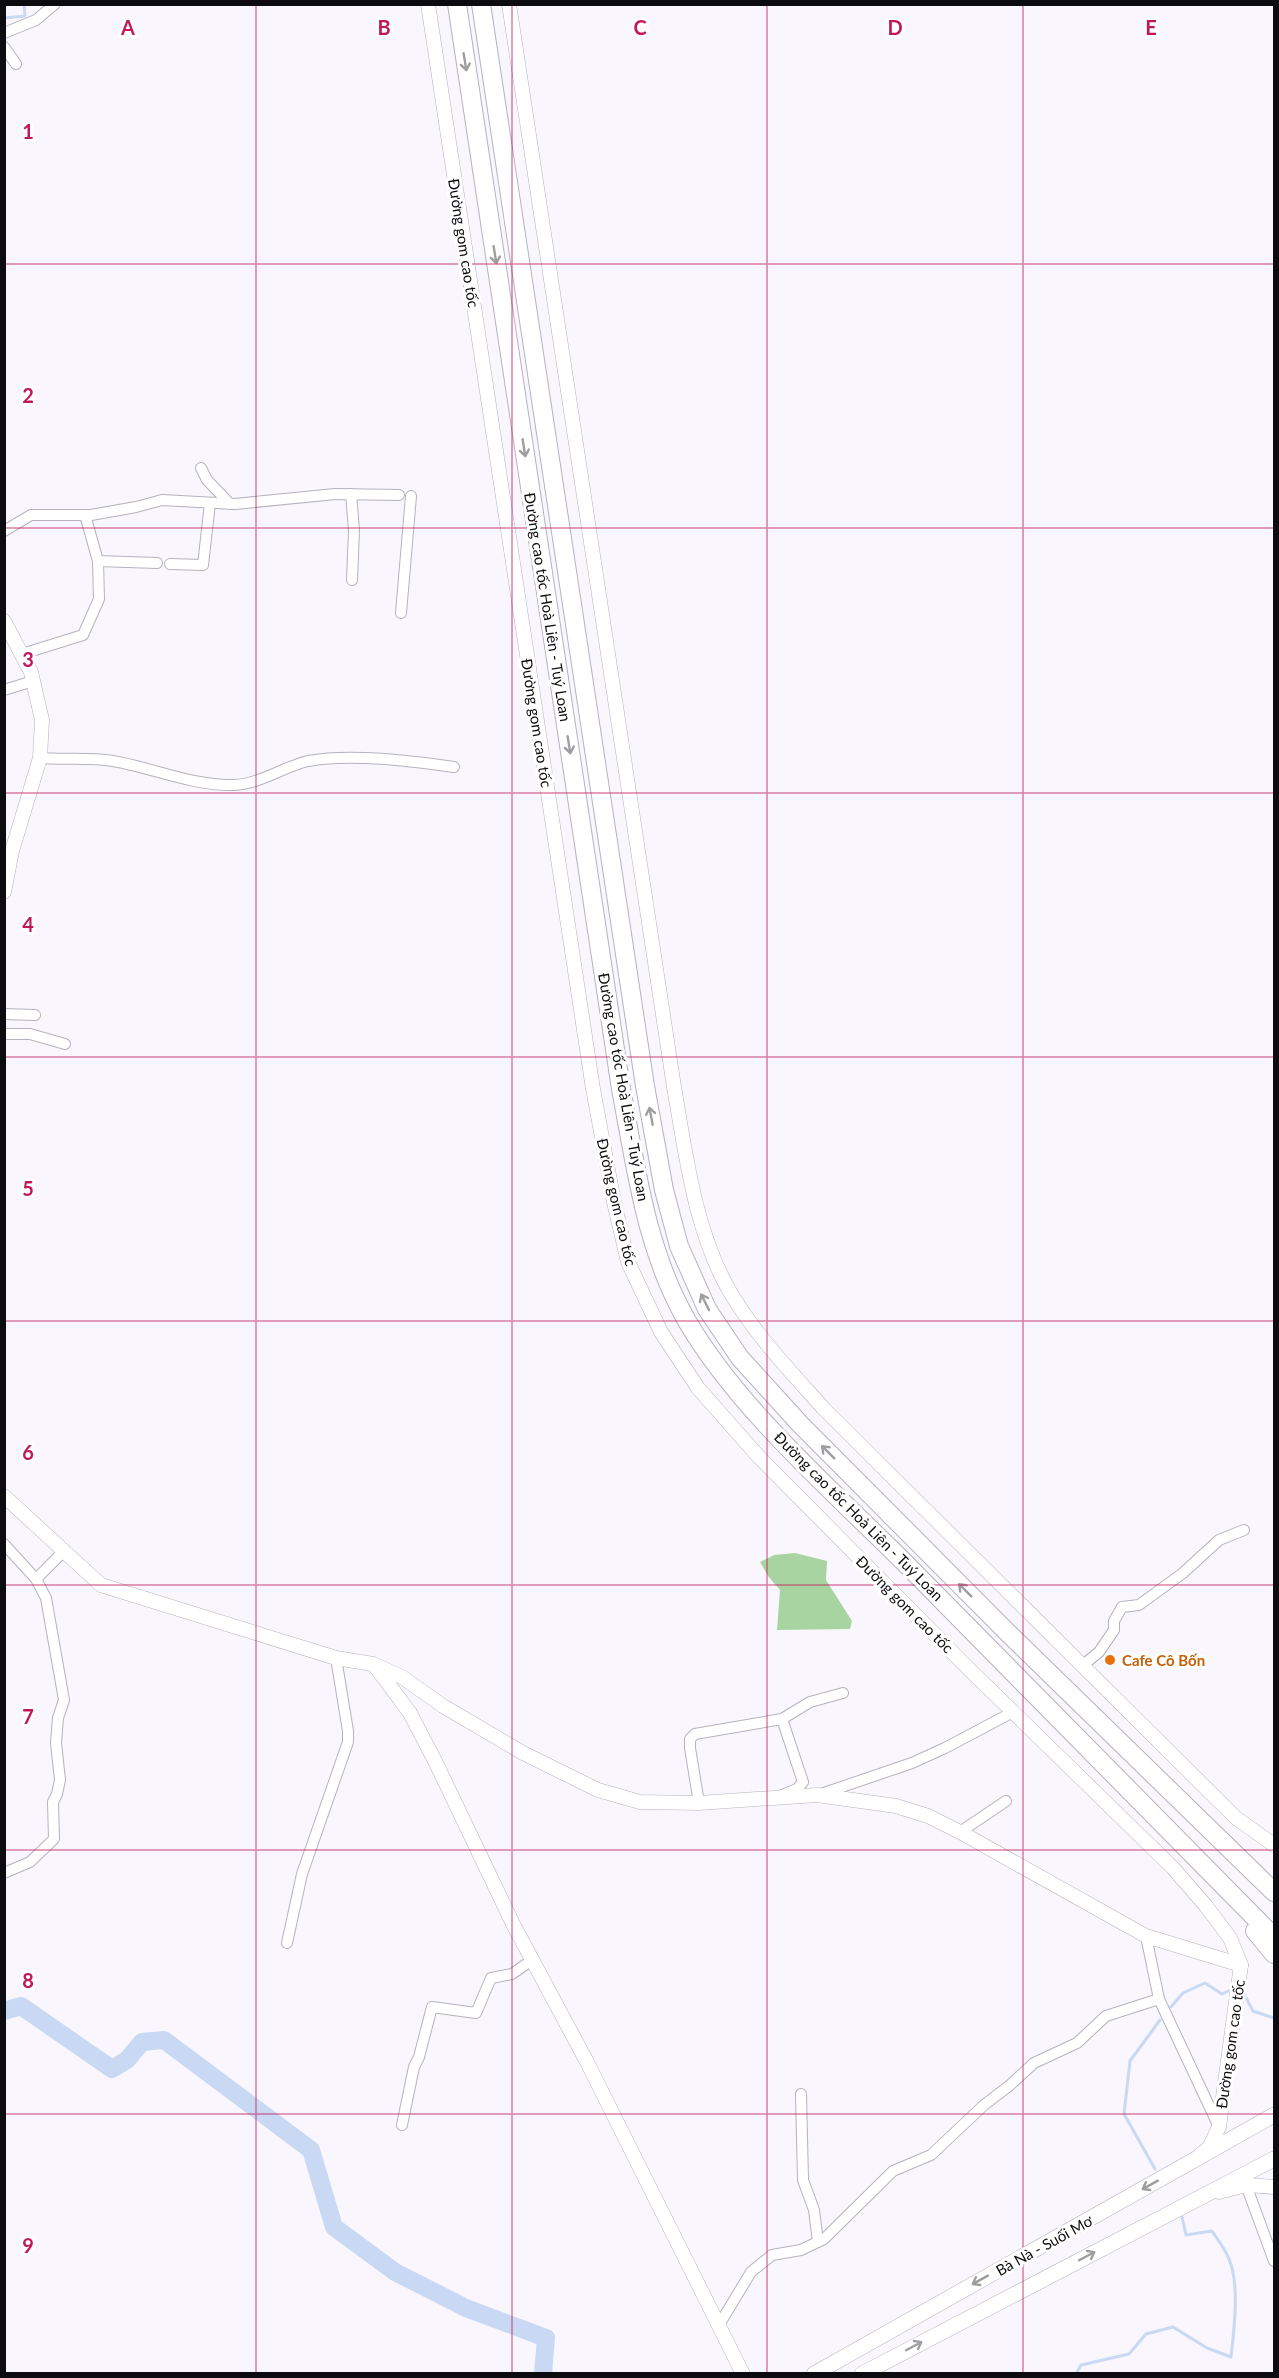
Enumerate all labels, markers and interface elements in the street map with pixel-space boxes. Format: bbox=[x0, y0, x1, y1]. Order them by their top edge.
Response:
text: A bbox=[120, 15, 135, 39]
text: B bbox=[377, 15, 391, 39]
text: C bbox=[633, 15, 647, 39]
text: D bbox=[887, 15, 903, 39]
text: E bbox=[1145, 15, 1157, 39]
one-way arrow bbox=[460, 52, 471, 72]
text: 1 bbox=[22, 119, 34, 143]
street label: Đường gom cao tốc bbox=[445, 177, 483, 309]
one-way arrow bbox=[489, 245, 500, 265]
text: 2 bbox=[22, 383, 34, 407]
one-way arrow bbox=[519, 438, 530, 457]
street label: Đường cao tốc Hoà Liên - Tuý Loan bbox=[521, 491, 575, 723]
text: 3 bbox=[22, 647, 34, 671]
street label: Đường gom cao tốc bbox=[518, 657, 556, 789]
one-way arrow bbox=[564, 734, 575, 754]
text: 4 bbox=[22, 912, 34, 936]
street label: Đường cao tốc Hoà Liên - Tuý Loan bbox=[595, 971, 653, 1203]
one-way arrow bbox=[645, 1106, 656, 1126]
street label: Đường gom cao tốc bbox=[594, 1136, 640, 1268]
text: 5 bbox=[22, 1176, 34, 1200]
one-way arrow bbox=[698, 1293, 710, 1311]
street label: Đường cao tốc Hoà Liên - Tuý Loan bbox=[771, 1428, 947, 1604]
text: 6 bbox=[22, 1440, 34, 1464]
one-way arrow bbox=[820, 1445, 835, 1459]
street label: Đường gom cao tốc bbox=[853, 1552, 957, 1656]
one-way arrow bbox=[958, 1583, 973, 1598]
place label: Cafe Cô Bốn bbox=[1122, 1651, 1205, 1669]
marker: Cafe Cô Bốn bbox=[1103, 1653, 1117, 1667]
text: 7 bbox=[22, 1704, 34, 1728]
text: 8 bbox=[22, 1968, 34, 1992]
street label: Đường gom cao tốc bbox=[1212, 1978, 1248, 2110]
one-way arrow bbox=[1142, 2180, 1160, 2191]
street label: Bà Nà - Suối Mơ bbox=[992, 2211, 1096, 2279]
text: 9 bbox=[22, 2233, 34, 2257]
one-way arrow bbox=[1078, 2250, 1096, 2262]
one-way arrow bbox=[972, 2274, 989, 2286]
one-way arrow bbox=[905, 2340, 923, 2352]

